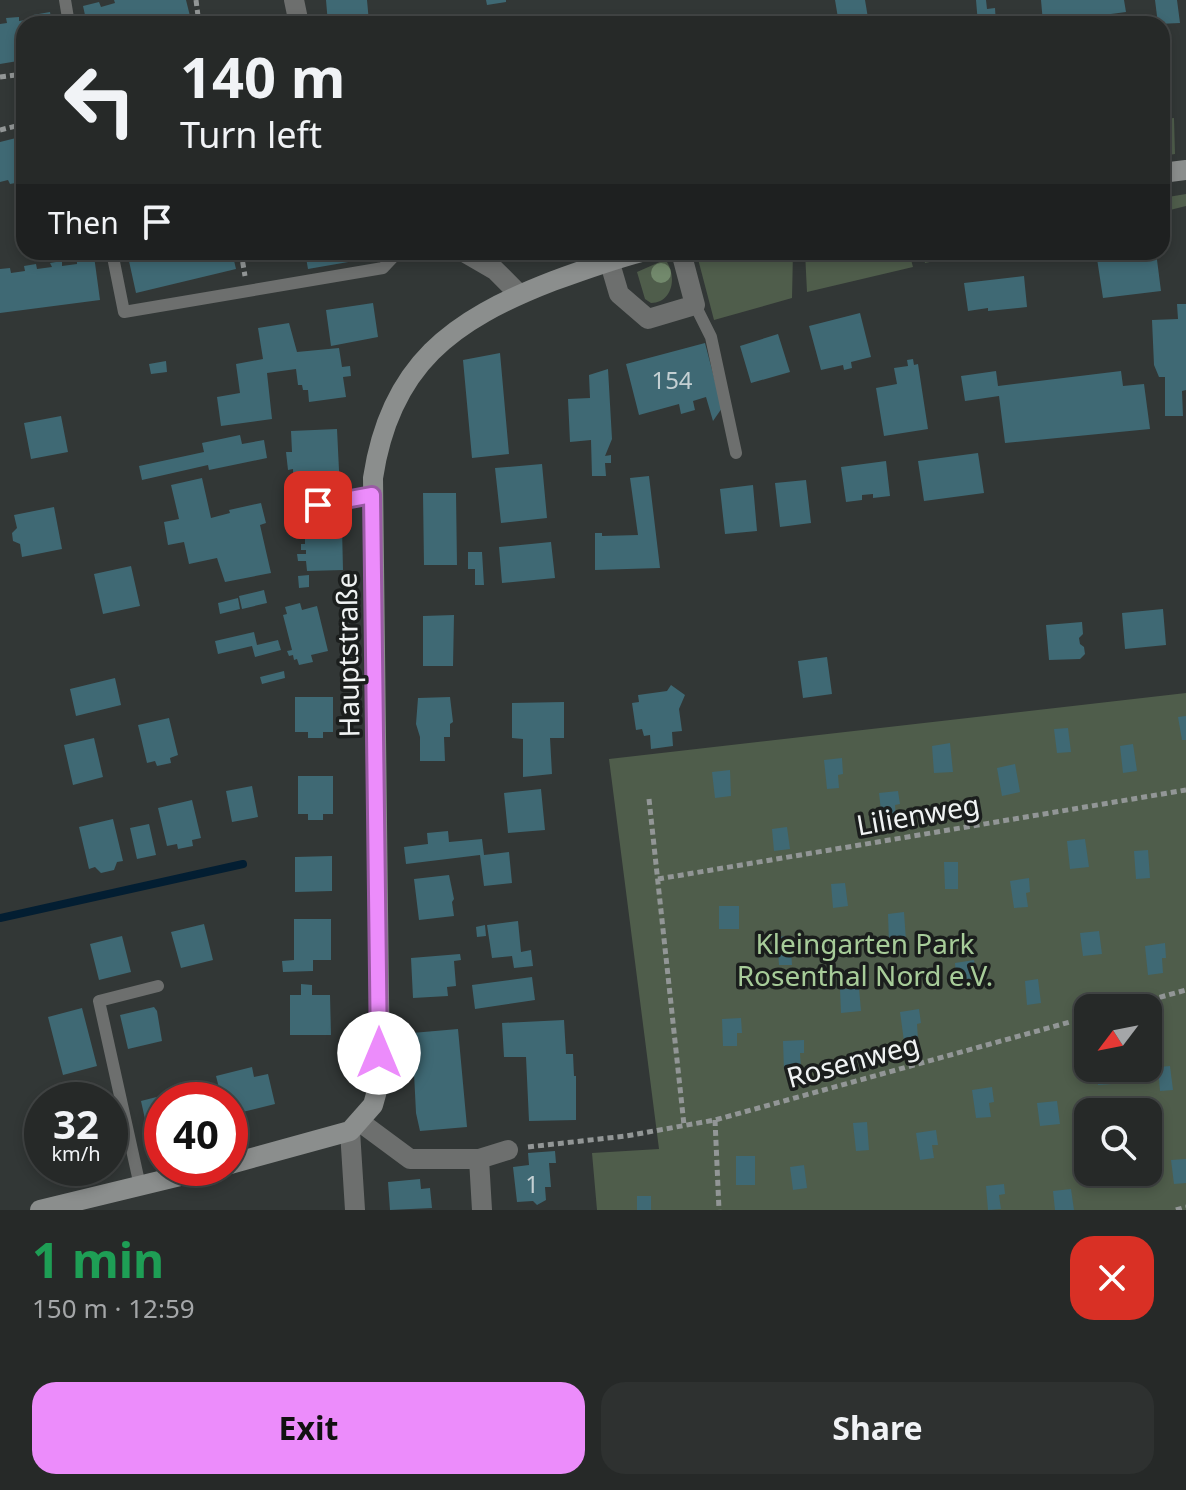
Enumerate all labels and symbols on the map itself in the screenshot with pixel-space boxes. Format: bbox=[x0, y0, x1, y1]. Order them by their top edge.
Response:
house number: 154 bbox=[651, 363, 693, 396]
pin bbox=[284, 471, 352, 539]
street label: Hauptstraße bbox=[327, 572, 367, 738]
street label: Lilienweg bbox=[853, 784, 982, 844]
park label: Kleingarten Park Rosenthal Nord e.V. bbox=[737, 924, 993, 994]
north arrow bbox=[1074, 994, 1162, 1082]
position arrow bbox=[337, 1011, 421, 1095]
street label: Rosenweg bbox=[782, 1024, 923, 1096]
speed limit sign: 40 bbox=[144, 1082, 248, 1186]
house number: 1 bbox=[525, 1167, 539, 1200]

